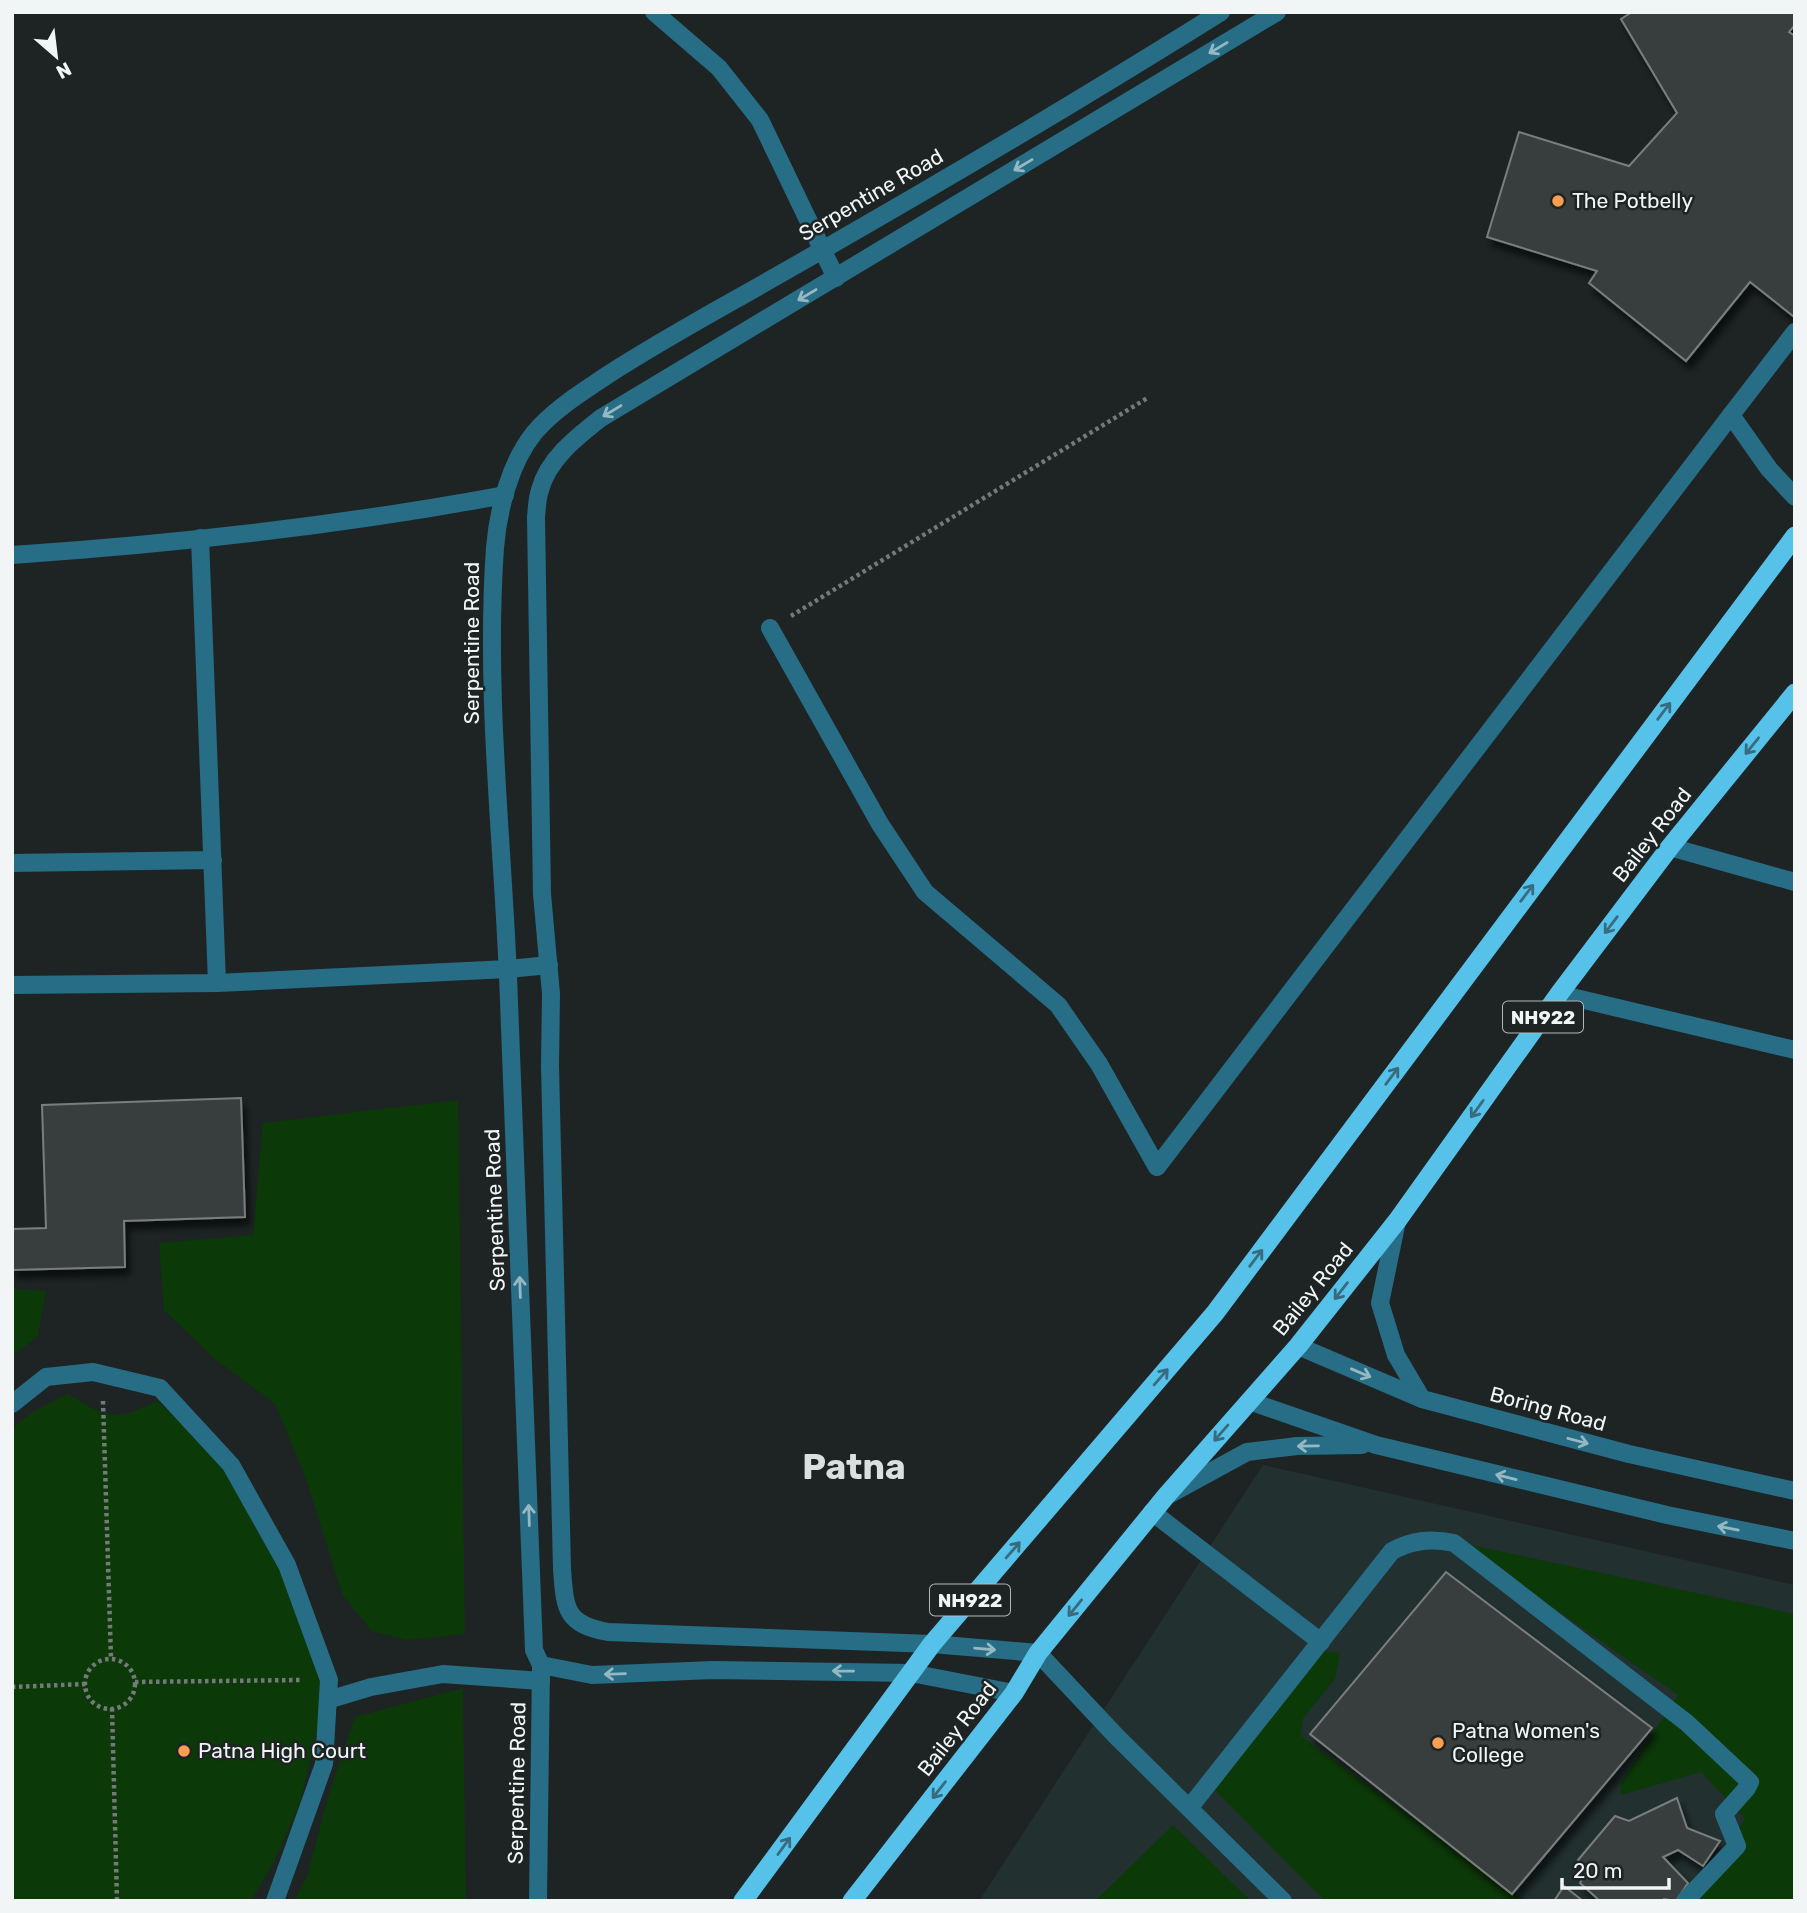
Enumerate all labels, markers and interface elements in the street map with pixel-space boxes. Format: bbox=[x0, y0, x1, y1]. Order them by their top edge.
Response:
north arrow bbox=[21, 21, 91, 91]
one-way arrow bbox=[1209, 41, 1229, 55]
text: N bbox=[52, 57, 75, 84]
street label: Serpentine Road bbox=[794, 143, 947, 246]
one-way arrow bbox=[1014, 158, 1034, 172]
place label: The Potbelly bbox=[1572, 188, 1693, 213]
marker: The Potbelly bbox=[1550, 193, 1566, 209]
one-way arrow bbox=[798, 288, 818, 302]
one-way arrow bbox=[602, 405, 622, 419]
street label: Serpentine Road bbox=[459, 562, 484, 724]
one-way arrow bbox=[1656, 702, 1671, 721]
one-way arrow bbox=[1744, 737, 1759, 755]
street label: Bailey Road bbox=[1607, 782, 1696, 887]
one-way arrow bbox=[1520, 884, 1535, 903]
one-way arrow bbox=[1604, 915, 1619, 934]
road number: NH922 bbox=[1503, 1001, 1583, 1032]
one-way arrow bbox=[1384, 1067, 1399, 1086]
one-way arrow bbox=[1470, 1099, 1484, 1118]
street label: Serpentine Road bbox=[479, 1128, 510, 1292]
street label: Bailey Road bbox=[1267, 1237, 1358, 1341]
one-way arrow bbox=[1248, 1249, 1263, 1268]
one-way arrow bbox=[514, 1276, 527, 1299]
one-way arrow bbox=[1334, 1282, 1349, 1300]
one-way arrow bbox=[1350, 1367, 1371, 1380]
one-way arrow bbox=[1152, 1368, 1168, 1386]
street label: Boring Road bbox=[1487, 1381, 1609, 1436]
one-way arrow bbox=[1213, 1424, 1229, 1442]
one-way arrow bbox=[1567, 1435, 1589, 1448]
one-way arrow bbox=[1296, 1439, 1319, 1453]
district label: Patna bbox=[802, 1446, 906, 1488]
one-way arrow bbox=[1495, 1470, 1518, 1483]
one-way arrow bbox=[523, 1503, 536, 1526]
one-way arrow bbox=[1717, 1520, 1740, 1534]
one-way arrow bbox=[1005, 1541, 1021, 1559]
road number: NH922 bbox=[930, 1584, 1010, 1616]
one-way arrow bbox=[1068, 1598, 1083, 1617]
one-way arrow bbox=[973, 1643, 996, 1656]
one-way arrow bbox=[831, 1665, 854, 1678]
one-way arrow bbox=[604, 1667, 627, 1680]
street label: Bailey Road bbox=[912, 1676, 1001, 1781]
street label: Serpentine Road bbox=[503, 1702, 530, 1864]
place label: Patna Women's College bbox=[1452, 1718, 1600, 1767]
marker: Patna Women's College bbox=[1430, 1735, 1446, 1751]
place label: Patna High Court bbox=[198, 1738, 366, 1763]
marker: Patna High Court bbox=[176, 1743, 192, 1759]
one-way arrow bbox=[931, 1780, 946, 1799]
one-way arrow bbox=[776, 1837, 791, 1856]
scale bar bbox=[1562, 1846, 1669, 1890]
text: 20 m bbox=[1573, 1858, 1622, 1883]

